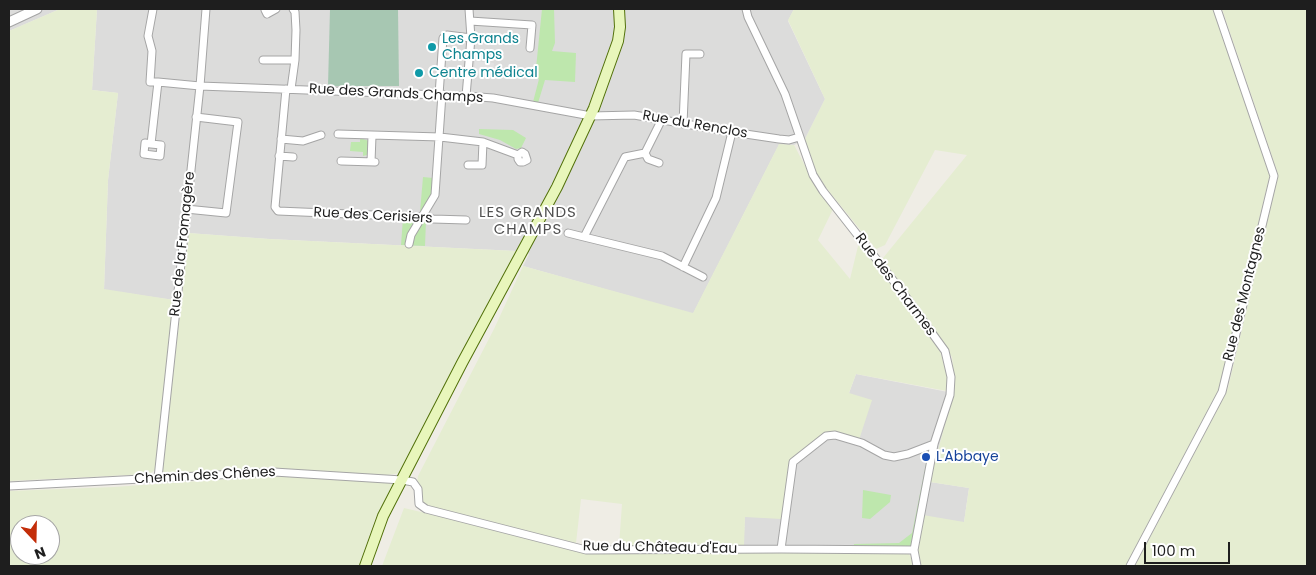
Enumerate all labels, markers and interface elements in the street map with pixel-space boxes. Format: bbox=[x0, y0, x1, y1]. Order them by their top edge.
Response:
place label: Les Grands Champs bbox=[442, 31, 519, 64]
marker: Les Grands Champs bbox=[426, 41, 438, 53]
place label: Centre médical bbox=[429, 65, 538, 81]
marker: Centre médical bbox=[413, 67, 425, 79]
street label: Rue des Grands Champs bbox=[308, 81, 484, 107]
street label: Rue du Renclos bbox=[641, 107, 749, 143]
street label: Rue de la Fromagère bbox=[167, 171, 199, 317]
street label: Rue des Cerisiers bbox=[313, 204, 433, 228]
district label: LES GRANDS CHAMPS bbox=[478, 204, 578, 239]
street label: Rue des Montagnes bbox=[1220, 225, 1270, 363]
street label: Rue des Charmes bbox=[851, 230, 939, 340]
place label: L'Abbaye bbox=[936, 449, 999, 465]
marker: L'Abbaye bbox=[920, 451, 932, 463]
street label: Chemin des Chênes bbox=[134, 464, 276, 488]
north arrow bbox=[10, 515, 60, 565]
scale bar bbox=[1146, 532, 1232, 564]
street label: Rue du Château d'Eau bbox=[583, 538, 737, 558]
text: 100 m bbox=[1152, 540, 1195, 561]
text: N bbox=[32, 542, 49, 564]

